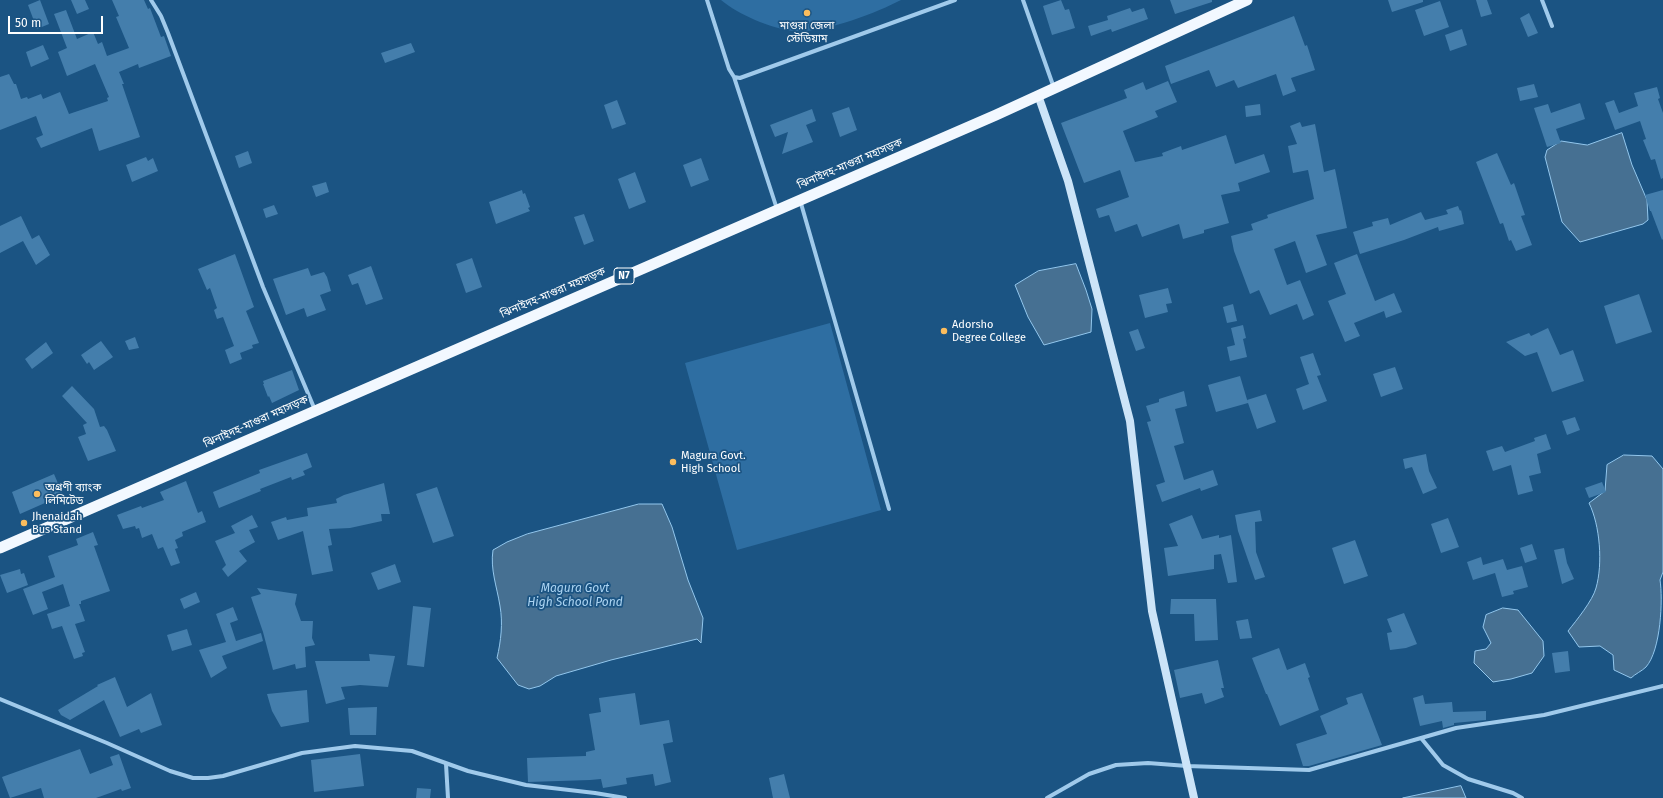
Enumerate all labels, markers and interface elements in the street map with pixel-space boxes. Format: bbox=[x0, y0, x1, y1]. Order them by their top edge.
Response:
scale bar bbox=[10, 8, 105, 34]
marker: মাগুরা জেলা স্টেডিয়াম bbox=[802, 8, 812, 18]
text: 50 m bbox=[15, 16, 41, 30]
place label: মাগুরা জেলা স্টেডিয়াম bbox=[780, 19, 834, 45]
street label: ঝিনাইদহ-মাগুরা মহাসড়ক bbox=[795, 136, 905, 192]
street label: ঝিনাইদহ-মাগুরা মহাসড়ক bbox=[498, 265, 608, 321]
road number: N7 bbox=[614, 268, 634, 284]
place label: Adorsho Degree College bbox=[952, 318, 1026, 344]
marker: Adorsho Degree College bbox=[939, 326, 949, 336]
street label: ঝিনাইদহ-মাগুরা মহাসড়ক bbox=[202, 393, 310, 451]
place label: Magura Govt. High School bbox=[681, 449, 746, 475]
marker: Magura Govt. High School bbox=[668, 457, 678, 467]
place label: অগ্রণী ব্যাংক লিমিটেড bbox=[45, 481, 101, 507]
marker: অগ্রণী ব্যাংক লিমিটেড bbox=[32, 489, 42, 499]
place label: Jhenaidah Bus Stand bbox=[32, 510, 82, 536]
marker: Jhenaidah Bus Stand bbox=[19, 518, 29, 528]
water label: Magura Govt High School Pond bbox=[527, 582, 623, 610]

